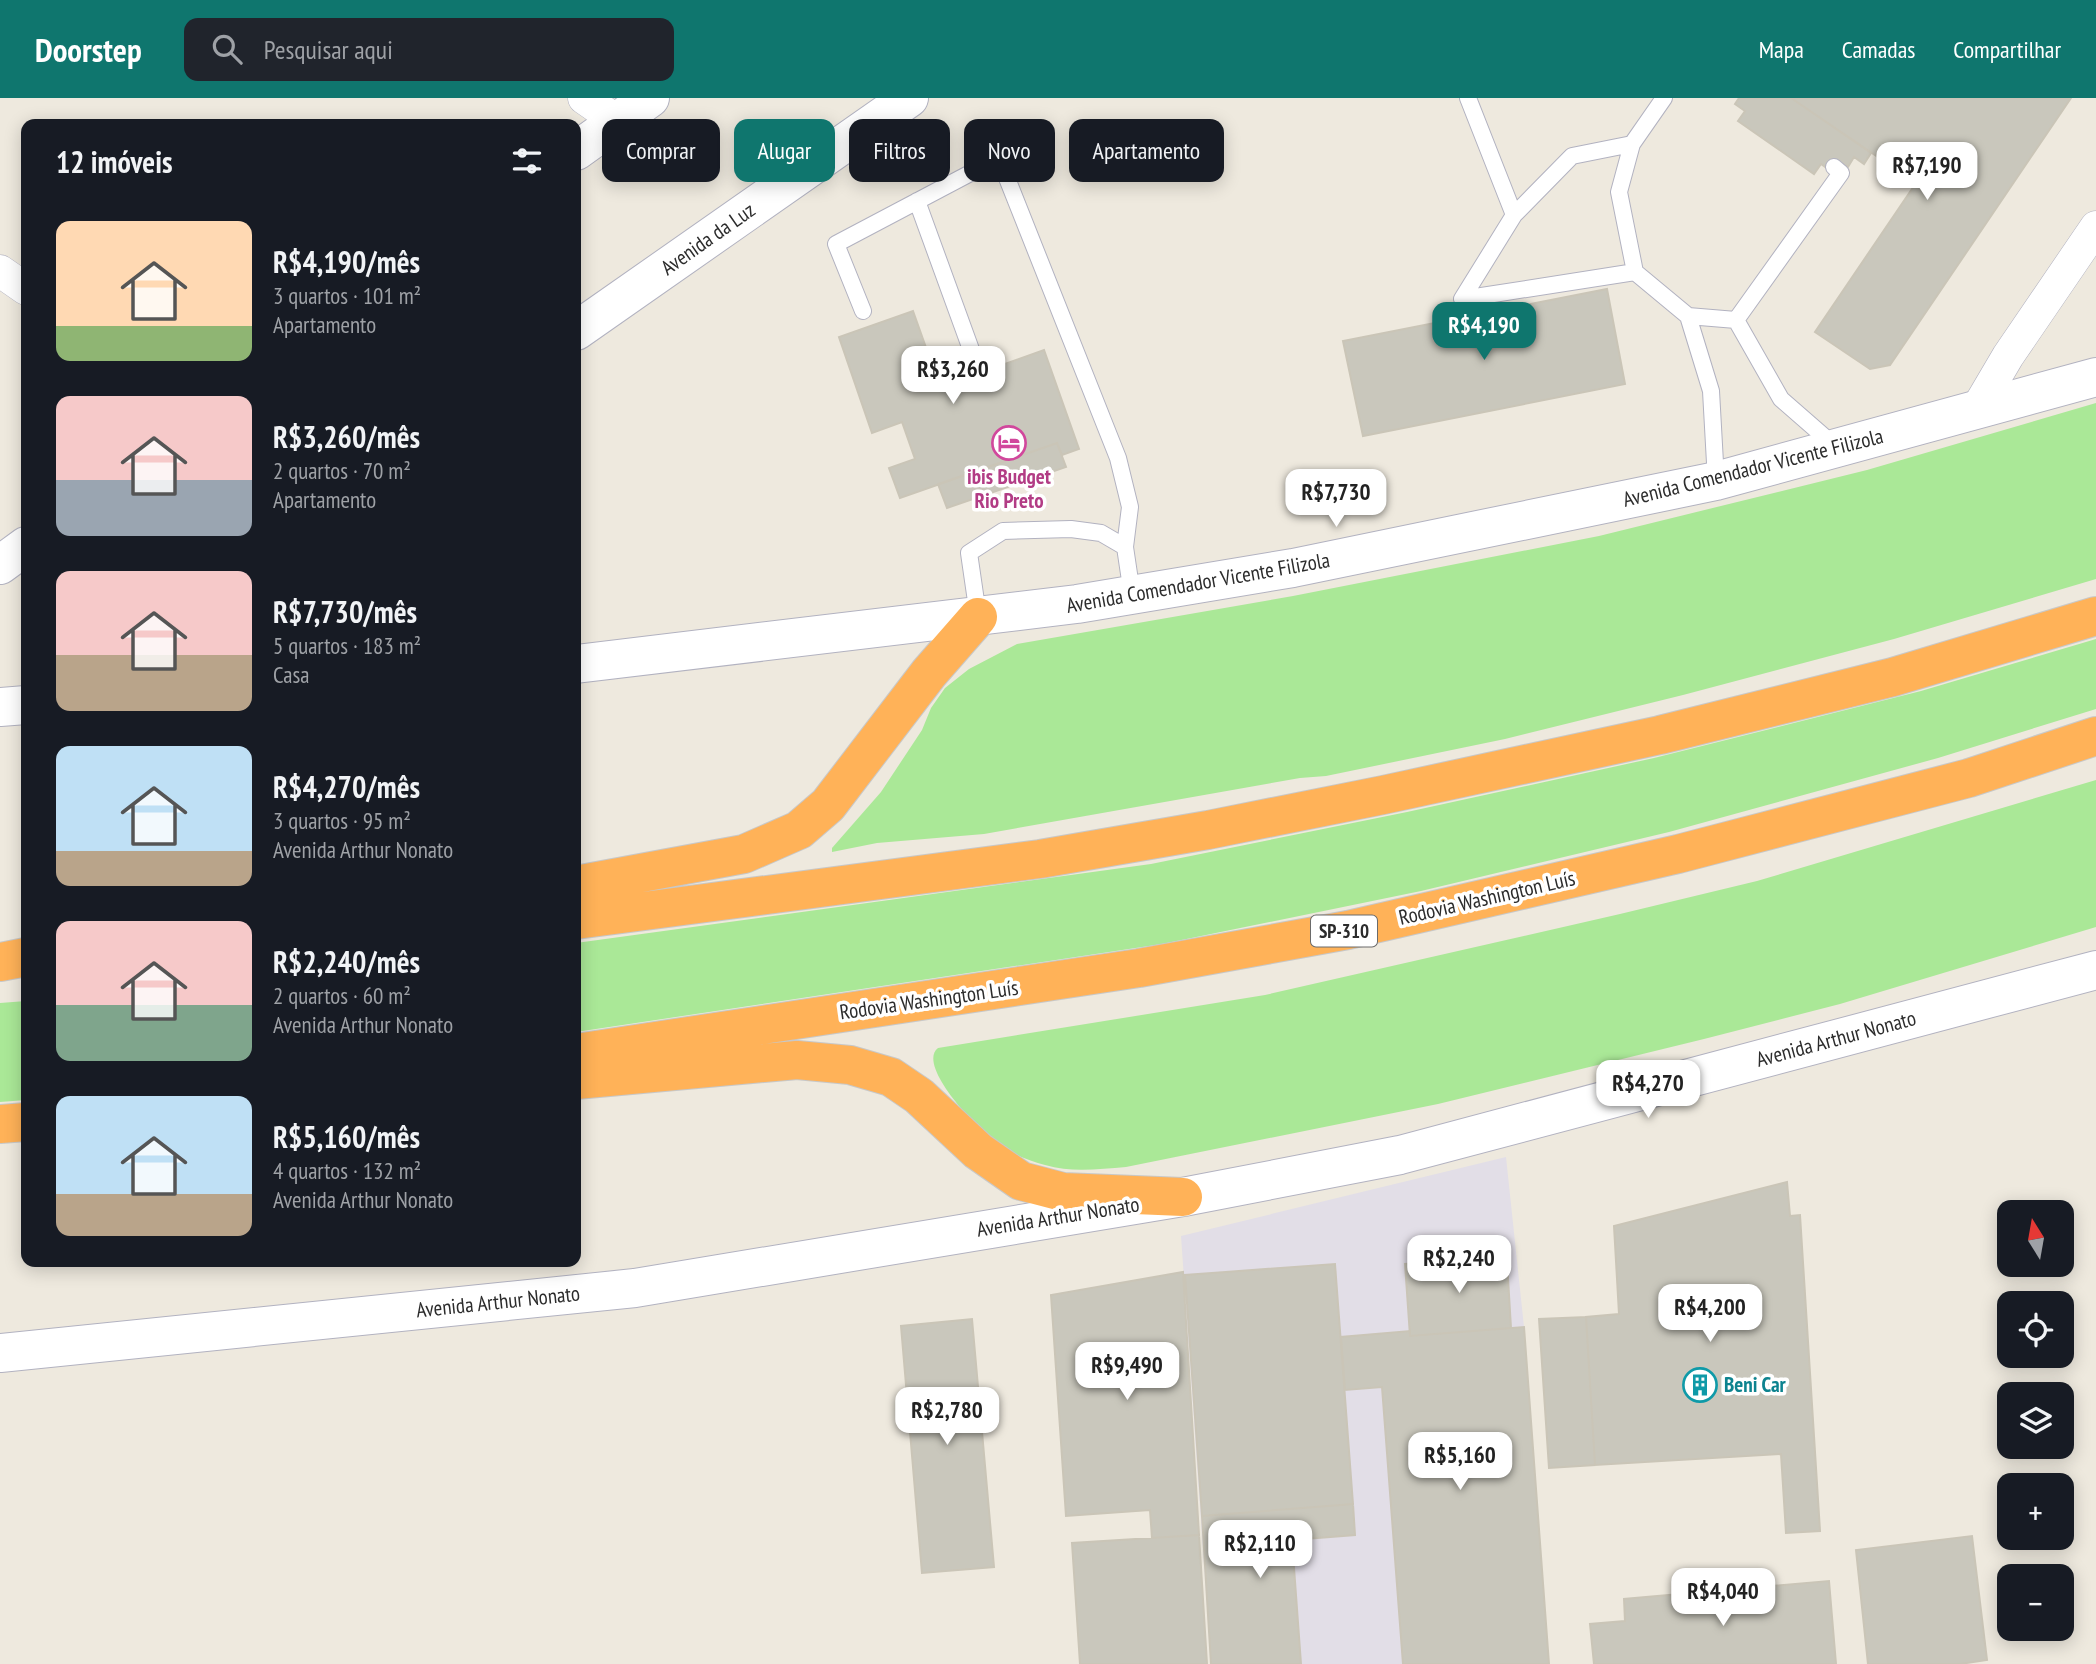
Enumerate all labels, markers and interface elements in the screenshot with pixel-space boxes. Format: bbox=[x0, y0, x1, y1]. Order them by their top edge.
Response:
search box bbox=[184, 18, 674, 81]
text: Doorstep bbox=[35, 28, 142, 71]
icon: search bbox=[208, 30, 246, 68]
text: Pesquisar aqui bbox=[264, 33, 393, 66]
text: Mapa bbox=[1759, 34, 1804, 65]
text: Camadas bbox=[1842, 34, 1915, 65]
text: Compartilhar bbox=[1953, 34, 2061, 65]
chip: Comprar bbox=[602, 119, 720, 182]
chip: Alugar bbox=[734, 119, 835, 182]
chip: Filtros bbox=[849, 119, 950, 182]
chip: Novo bbox=[964, 119, 1055, 182]
chip: Apartamento bbox=[1069, 119, 1224, 182]
text: 12 imóveis bbox=[56, 142, 172, 181]
icon: filters bbox=[508, 142, 546, 180]
pin: R$7,190 bbox=[1862, 142, 1992, 202]
text: R$7,190 bbox=[1892, 150, 1962, 179]
street label: Avenida da Luz bbox=[655, 196, 760, 281]
text: R$4,190/mês bbox=[273, 242, 420, 281]
icon: home bbox=[112, 249, 196, 333]
text: 3 quartos · 101 m² bbox=[273, 281, 421, 310]
pin: R$4,190 bbox=[1419, 302, 1549, 362]
text: Apartamento bbox=[273, 310, 376, 339]
text: R$4,190 bbox=[1448, 310, 1520, 339]
pin: R$3,260 bbox=[888, 346, 1018, 406]
text: R$3,260 bbox=[917, 354, 989, 383]
text: R$3,260/mês bbox=[273, 417, 420, 456]
street label: Avenida Comendador Vicente Filizola bbox=[1620, 422, 1886, 513]
icon: home bbox=[112, 424, 196, 508]
hotel icon: ibis Budget Rio Preto bbox=[990, 424, 1028, 462]
text: 2 quartos · 70 m² bbox=[273, 456, 411, 485]
place label: ibis Budget Rio Preto bbox=[967, 463, 1051, 514]
pin: R$7,730 bbox=[1271, 470, 1401, 529]
text: R$7,730 bbox=[1301, 477, 1371, 506]
text: Apartamento bbox=[273, 485, 376, 514]
street label: Avenida Comendador Vicente Filizola bbox=[1064, 546, 1332, 619]
text: R$7,730/mês bbox=[273, 592, 417, 631]
icon: home bbox=[112, 599, 196, 683]
text: 5 quartos · 183 m² bbox=[273, 631, 421, 660]
text: Casa bbox=[273, 660, 309, 689]
text: R$4,270/mês bbox=[273, 767, 420, 806]
icon: home bbox=[112, 774, 196, 858]
text: 3 quartos · 95 m² bbox=[273, 806, 411, 835]
text: Avenida Arthur Nonato bbox=[273, 835, 453, 864]
street label: Rodovia Washington Luís bbox=[1396, 864, 1578, 931]
road number: SP-310 bbox=[1311, 916, 1377, 946]
text: R$2,240/mês bbox=[273, 942, 420, 981]
icon: home bbox=[112, 949, 196, 1033]
street label: Rodovia Washington Luís bbox=[838, 974, 1020, 1025]
text: 2 quartos · 60 m² bbox=[273, 981, 411, 1010]
street label: Avenida Arthur Nonato bbox=[1753, 1004, 1919, 1073]
text: Avenida Arthur Nonato bbox=[273, 1010, 453, 1039]
pin: R$4,270 bbox=[1583, 1060, 1713, 1120]
text: R$4,270 bbox=[1612, 1068, 1684, 1097]
text: R$5,160/mês bbox=[273, 1117, 420, 1156]
icon: home bbox=[112, 1124, 196, 1208]
text: 4 quartos · 132 m² bbox=[273, 1156, 421, 1185]
text: Avenida Arthur Nonato bbox=[273, 1185, 453, 1214]
street label: Avenida Arthur Nonato bbox=[975, 1190, 1141, 1243]
north arrow bbox=[1997, 1200, 2074, 1278]
map controls bbox=[1997, 1200, 2074, 1641]
pin: R$2,240 bbox=[1394, 1236, 1524, 1295]
text: R$2,240 bbox=[1423, 1243, 1495, 1272]
street label: Avenida Arthur Nonato bbox=[415, 1279, 581, 1324]
pin: R$4,200 bbox=[1645, 1284, 1775, 1344]
button: locate bbox=[1997, 1291, 2074, 1368]
text: R$4,200 bbox=[1674, 1292, 1746, 1321]
pin: R$9,490 bbox=[1062, 1342, 1192, 1402]
text: R$9,490 bbox=[1091, 1350, 1163, 1379]
building icon: Beni Car bbox=[1681, 1366, 1719, 1404]
place label: Beni Car bbox=[1724, 1371, 1787, 1398]
button: layers bbox=[1997, 1382, 2074, 1459]
pin: R$2,780 bbox=[882, 1388, 1012, 1447]
text: R$2,780 bbox=[911, 1395, 983, 1424]
pin: R$5,160 bbox=[1395, 1432, 1525, 1492]
text: R$5,160 bbox=[1424, 1440, 1496, 1469]
button: + bbox=[1997, 1473, 2074, 1550]
pin: R$2,110 bbox=[1195, 1520, 1325, 1580]
text: R$2,110 bbox=[1224, 1528, 1296, 1557]
button: − bbox=[1997, 1564, 2074, 1641]
pin: R$4,040 bbox=[1658, 1568, 1788, 1628]
text: R$4,040 bbox=[1687, 1576, 1759, 1605]

